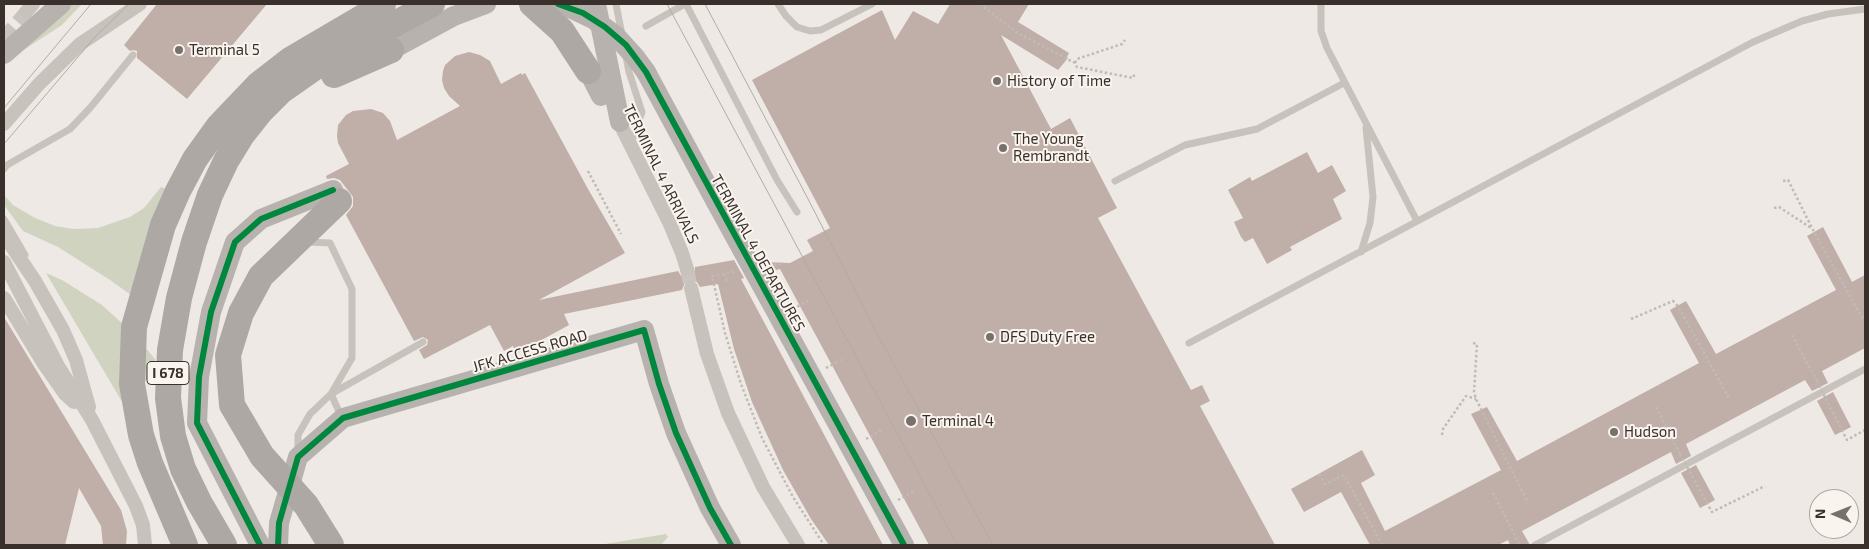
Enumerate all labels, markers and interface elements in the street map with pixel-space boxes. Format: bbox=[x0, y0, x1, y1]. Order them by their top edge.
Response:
place label: Terminal 5 bbox=[189, 41, 260, 59]
marker: Terminal 5 bbox=[173, 44, 185, 56]
place label: History of Time bbox=[1007, 72, 1111, 90]
marker: History of Time bbox=[991, 75, 1003, 87]
street label: TERMINAL 4 ARRIVALS bbox=[619, 101, 703, 247]
place label: The Young Rembrandt bbox=[1013, 130, 1089, 165]
marker: The Young Rembrandt bbox=[997, 142, 1009, 154]
street label: TERMINAL 4 DEPARTURES bbox=[707, 171, 809, 335]
street label: JFK ACCESS ROAD bbox=[470, 326, 590, 376]
place label: DFS Duty Free bbox=[1000, 328, 1095, 346]
marker: DFS Duty Free bbox=[984, 331, 996, 343]
road number: I 678 bbox=[147, 362, 189, 384]
place label: Terminal 4 bbox=[922, 412, 994, 430]
marker: Terminal 4 bbox=[904, 414, 918, 428]
place label: Hudson bbox=[1624, 423, 1676, 441]
marker: Hudson bbox=[1608, 426, 1620, 438]
north arrow bbox=[1809, 489, 1859, 539]
text: N bbox=[1811, 509, 1828, 519]

